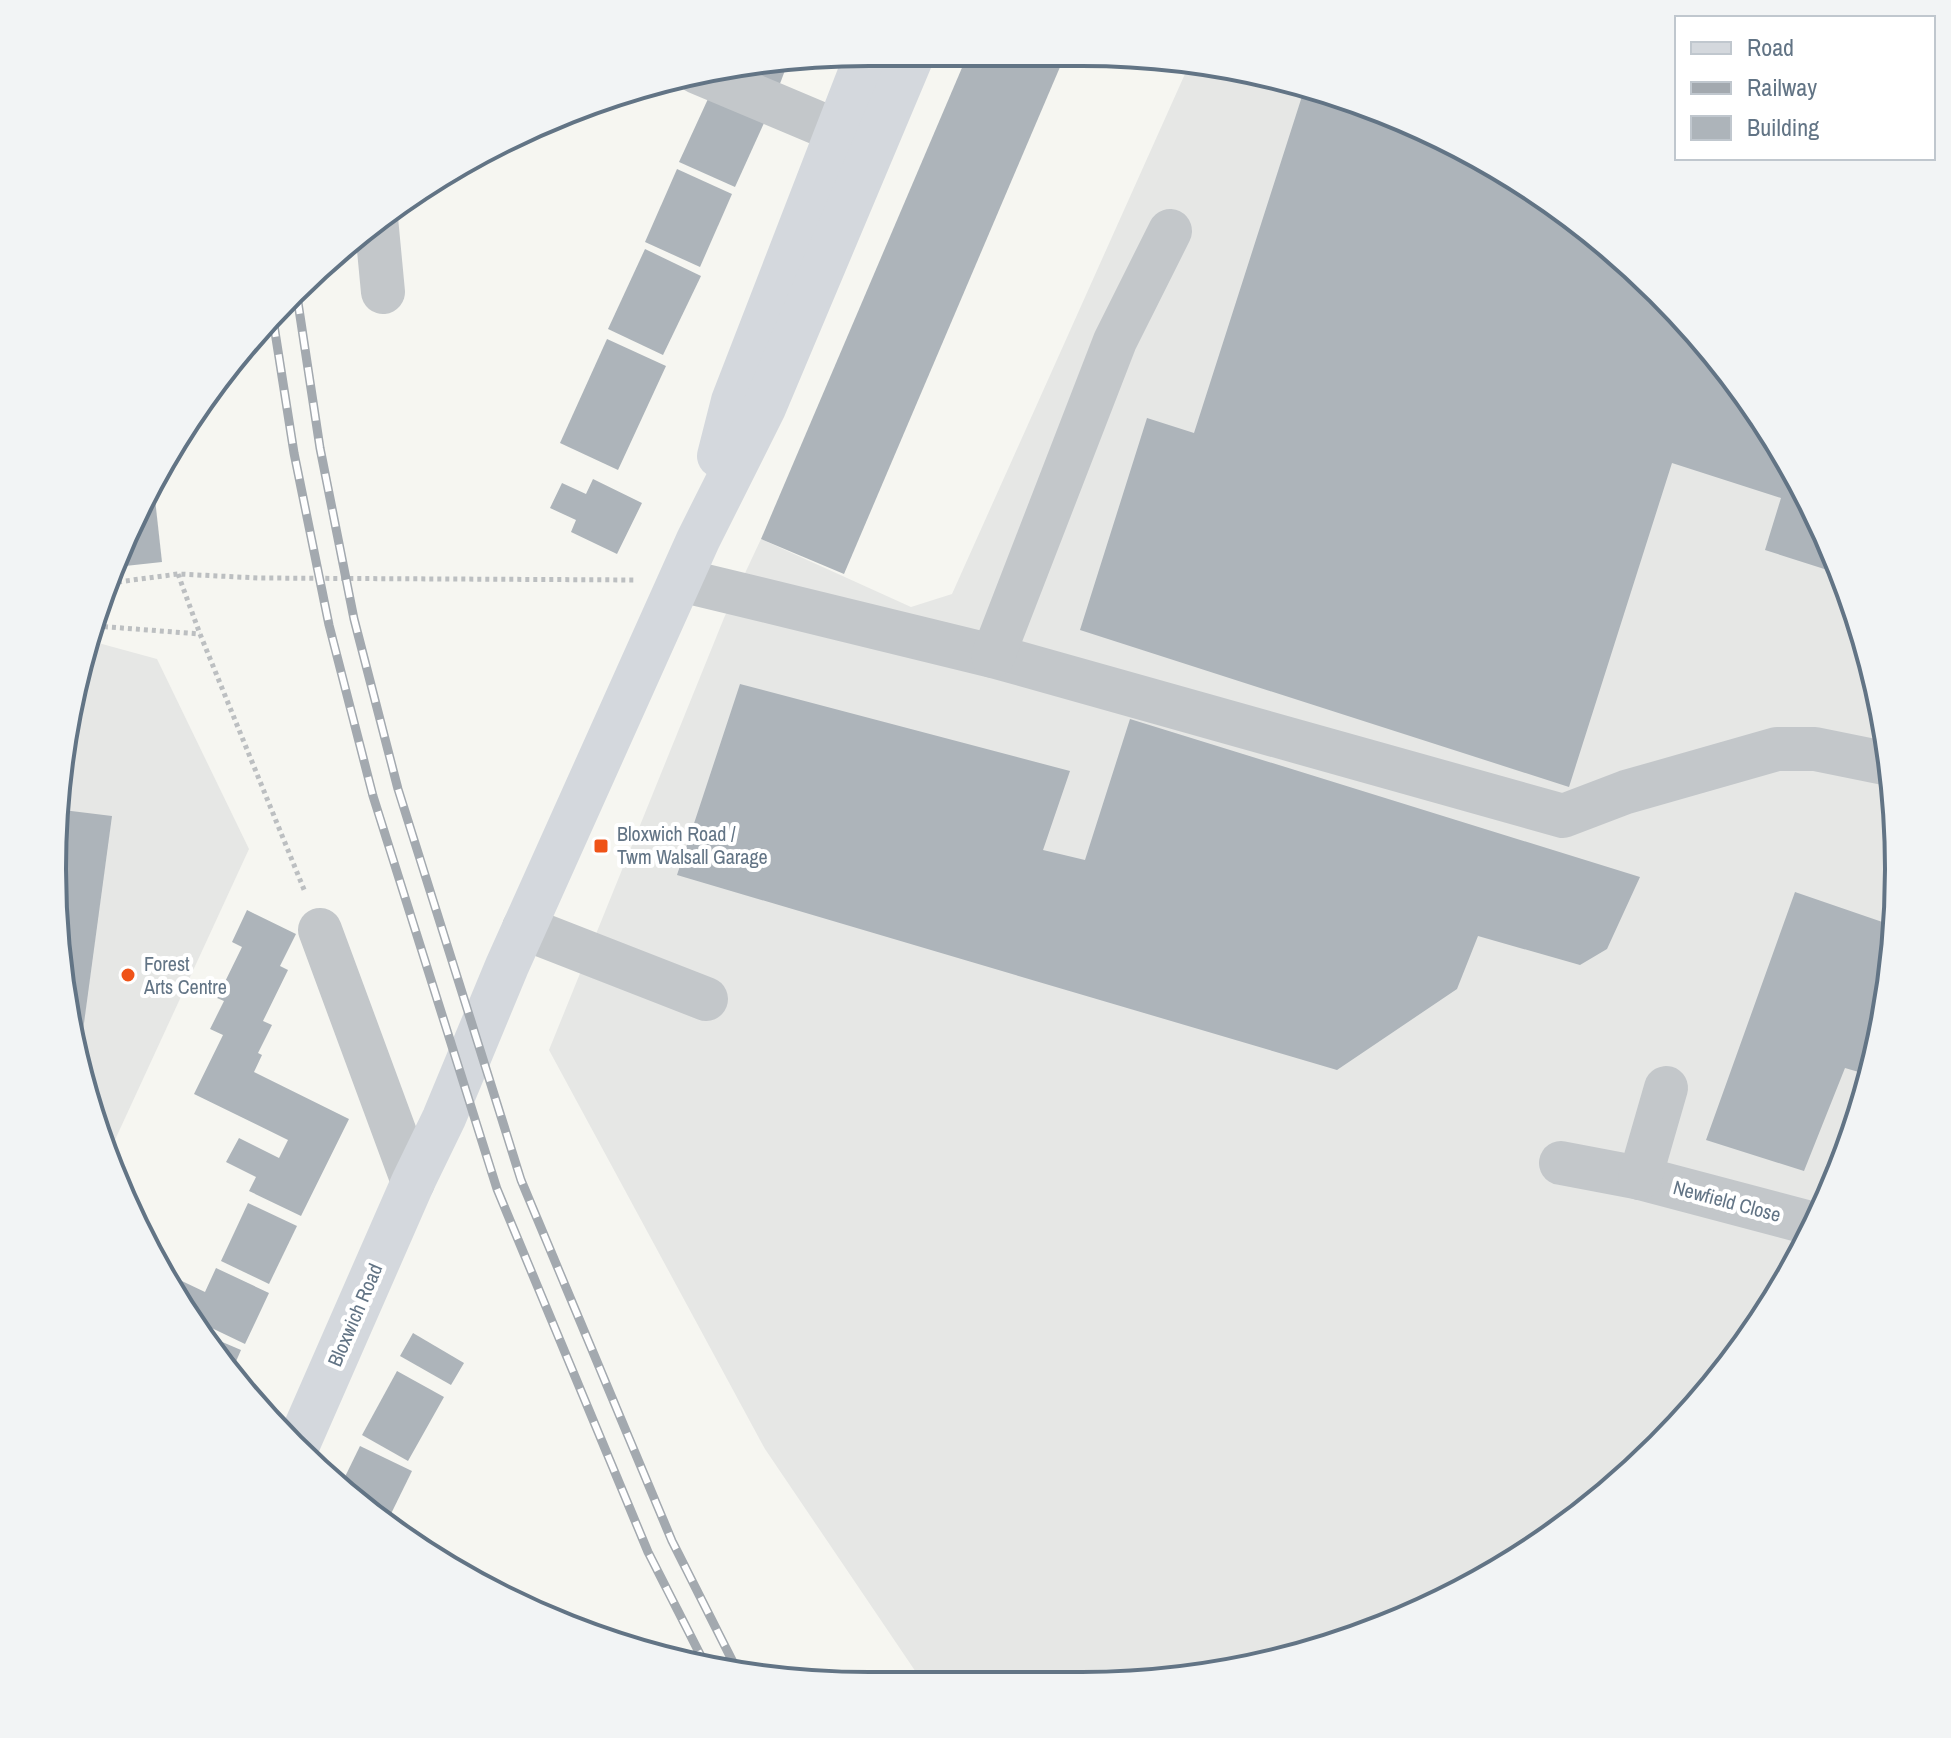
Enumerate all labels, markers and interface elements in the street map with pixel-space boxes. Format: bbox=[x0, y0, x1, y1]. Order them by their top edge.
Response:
legend bbox=[1675, 16, 1935, 160]
text: Road bbox=[1747, 31, 1794, 63]
text: Railway bbox=[1747, 71, 1817, 103]
text: Building bbox=[1747, 111, 1819, 143]
place label: Bloxwich Road / Twm Walsall Garage bbox=[617, 820, 768, 870]
marker: Bloxwich Road / Twm Walsall Garage bbox=[592, 837, 610, 855]
place label: Forest Arts Centre bbox=[143, 950, 227, 1000]
marker: Forest Arts Centre bbox=[119, 966, 137, 984]
street label: Newfield Close bbox=[1670, 1173, 1784, 1228]
street label: Bloxwich Road bbox=[321, 1259, 388, 1370]

